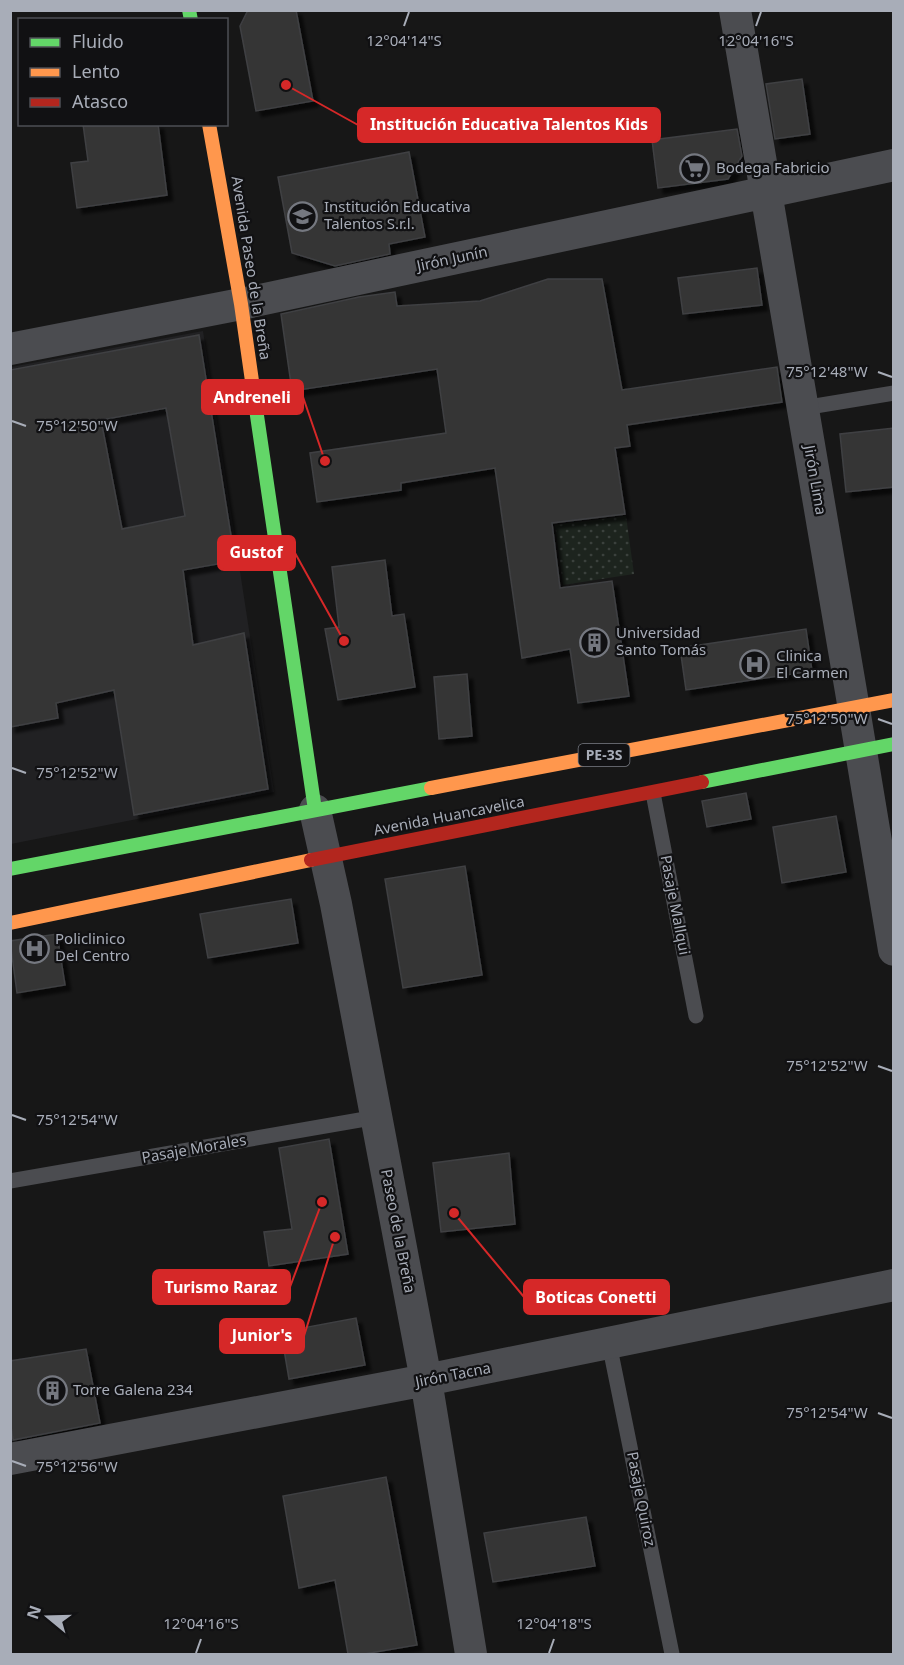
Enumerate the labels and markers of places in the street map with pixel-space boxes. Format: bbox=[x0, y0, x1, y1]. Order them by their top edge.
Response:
callout: Institución Educativa Talentos Kids bbox=[358, 108, 660, 142]
supermarket icon: Bodega Fabricio bbox=[679, 152, 711, 184]
place label: Bodega Fabricio bbox=[716, 157, 830, 177]
place label: Institución Educativa Talentos S.r.l. bbox=[324, 196, 471, 233]
school or university icon: Institución Educativa Talentos S.r.l. bbox=[287, 200, 319, 232]
callout: Andreneli bbox=[202, 380, 303, 414]
callout: Gustof bbox=[218, 536, 295, 570]
place label: Universidad Santo Tomás bbox=[616, 622, 706, 659]
building icon: Universidad Santo Tomás bbox=[579, 626, 611, 658]
place label: Clinica El Carmen bbox=[776, 645, 848, 682]
hospital icon: Clinica El Carmen bbox=[739, 649, 771, 681]
place label: Policlinico Del Centro bbox=[55, 928, 130, 965]
hospital icon: Policlinico Del Centro bbox=[18, 932, 50, 964]
callout: Turismo Raraz bbox=[153, 1270, 290, 1304]
callout: Boticas Conetti bbox=[524, 1280, 669, 1314]
callout: Junior's bbox=[220, 1319, 304, 1353]
building icon: Torre Galena 234 bbox=[36, 1374, 68, 1406]
place label: Torre Galena 234 bbox=[73, 1379, 193, 1399]

